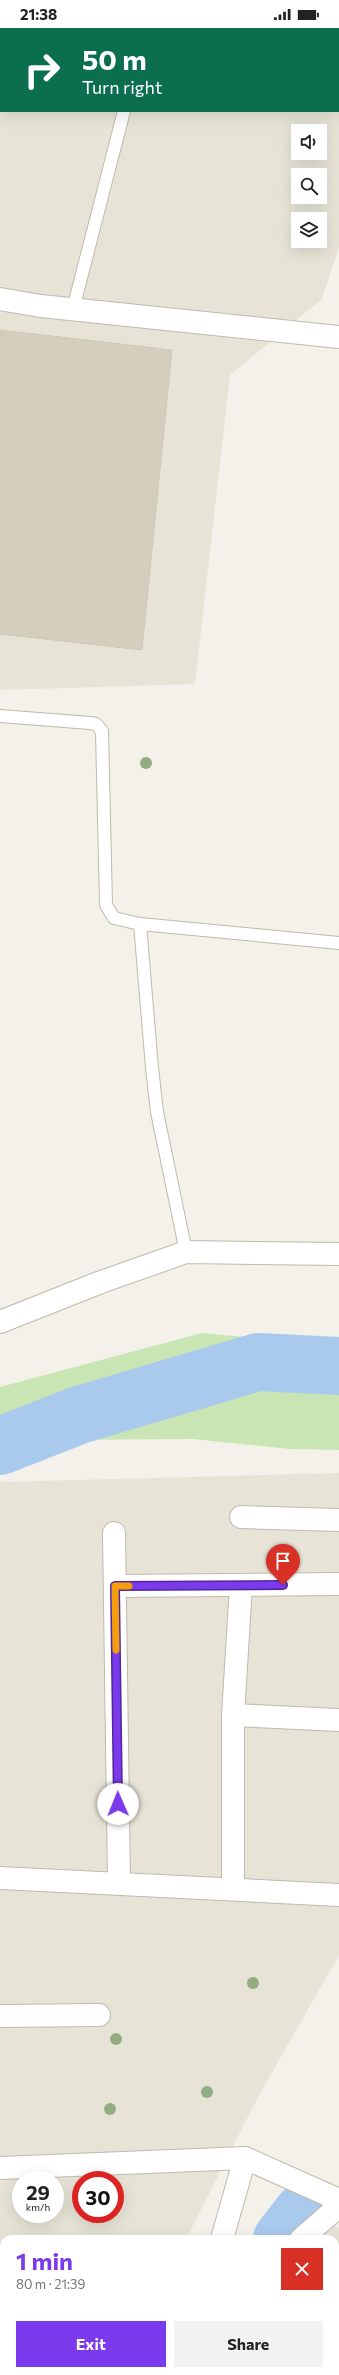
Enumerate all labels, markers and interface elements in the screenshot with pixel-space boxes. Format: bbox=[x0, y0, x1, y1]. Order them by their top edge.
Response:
text: 21:38 bbox=[20, 5, 57, 23]
text: 50 m bbox=[82, 42, 147, 76]
icon: right bbox=[16, 44, 68, 96]
text: Turn right bbox=[82, 76, 162, 98]
map controls bbox=[291, 124, 327, 248]
button: sound bbox=[291, 124, 327, 160]
button: search bbox=[291, 168, 327, 204]
button: layers bbox=[291, 212, 327, 248]
pin bbox=[266, 1544, 300, 1585]
icon: arrive bbox=[272, 1550, 294, 1572]
position arrow bbox=[97, 1783, 139, 1825]
speed limit sign: 30 bbox=[72, 2171, 124, 2223]
text: 29 bbox=[26, 2180, 50, 2204]
text: km/h bbox=[26, 2201, 50, 2213]
text: 1 min bbox=[16, 2246, 73, 2275]
button: close bbox=[281, 2248, 323, 2290]
text: 80 m · 21:39 bbox=[16, 2276, 85, 2292]
button: Exit bbox=[16, 2321, 166, 2367]
button: Share bbox=[174, 2321, 323, 2367]

